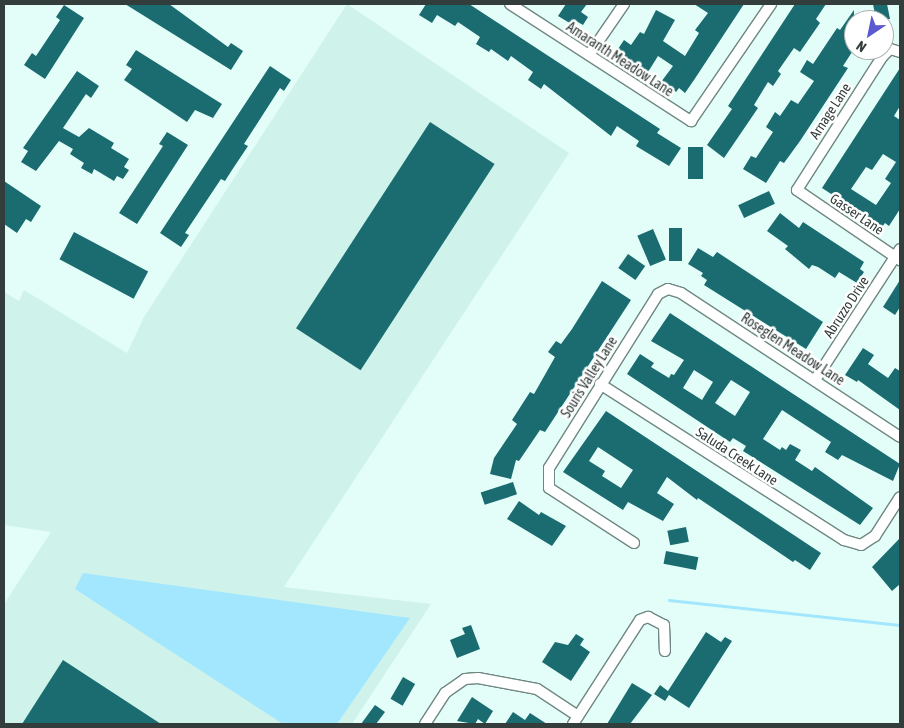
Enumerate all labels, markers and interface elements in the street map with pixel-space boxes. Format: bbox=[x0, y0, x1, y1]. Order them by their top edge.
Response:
north arrow bbox=[844, 10, 894, 60]
street label: Amaranth Meadow Lane bbox=[563, 18, 677, 100]
text: N bbox=[853, 38, 869, 56]
street label: Arnage Lane bbox=[806, 80, 854, 142]
street label: Gasser Lane bbox=[827, 190, 887, 238]
street label: Abruzzo Drive bbox=[820, 273, 872, 341]
street label: Roseglen Meadow Lane bbox=[738, 309, 848, 389]
street label: Souris Valley Lane bbox=[557, 333, 621, 421]
street label: Saluda Creek Lane bbox=[693, 423, 781, 489]

